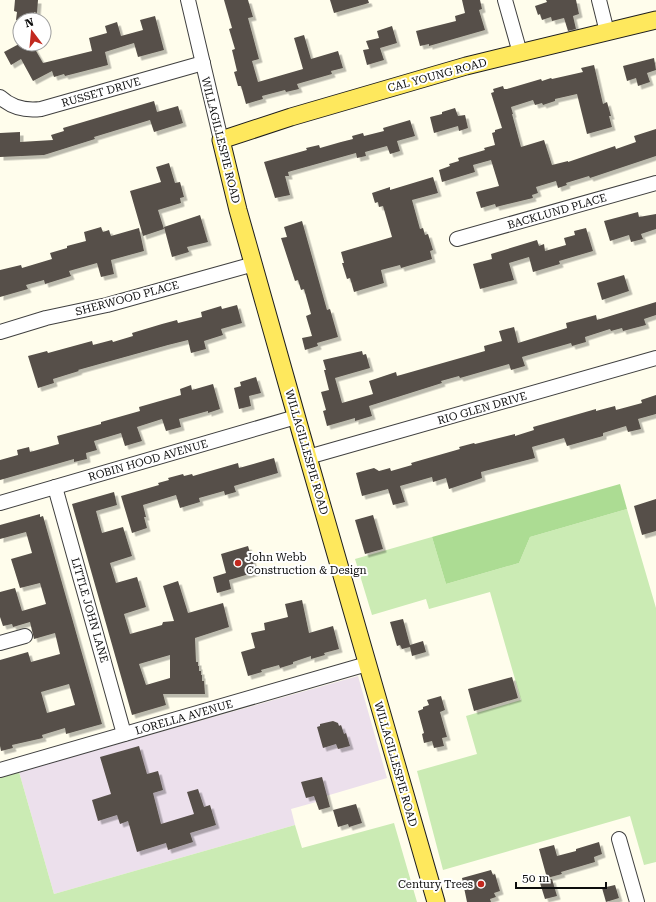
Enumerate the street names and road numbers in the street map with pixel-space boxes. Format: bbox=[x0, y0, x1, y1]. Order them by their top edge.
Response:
street label: CAL YOUNG ROAD bbox=[386, 56, 488, 95]
street label: RUSSET DRIVE bbox=[60, 75, 142, 110]
street label: WILLAGILLESPIE ROAD bbox=[198, 76, 243, 205]
street label: BACKLUND PLACE bbox=[506, 191, 608, 232]
street label: SHERWOOD PLACE bbox=[74, 278, 180, 319]
street label: WILLAGILLESPIE ROAD bbox=[282, 388, 331, 516]
street label: RIO GLEN DRIVE bbox=[436, 390, 528, 427]
street label: ROBIN HOOD AVENUE bbox=[87, 437, 209, 484]
street label: LITTLE JOHN LANE bbox=[68, 556, 111, 664]
street label: LORELLA AVENUE bbox=[134, 697, 234, 738]
street label: WILLAGILLESPIE ROAD bbox=[371, 700, 420, 828]

